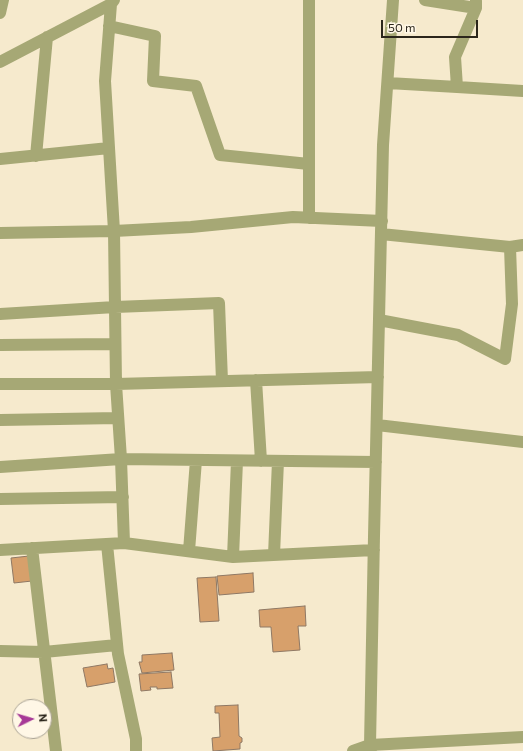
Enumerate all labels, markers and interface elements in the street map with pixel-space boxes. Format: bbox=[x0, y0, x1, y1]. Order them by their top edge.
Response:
scale bar bbox=[383, 12, 480, 38]
text: 50 m bbox=[388, 20, 416, 34]
north arrow bbox=[12, 699, 52, 739]
text: N bbox=[37, 713, 50, 723]

